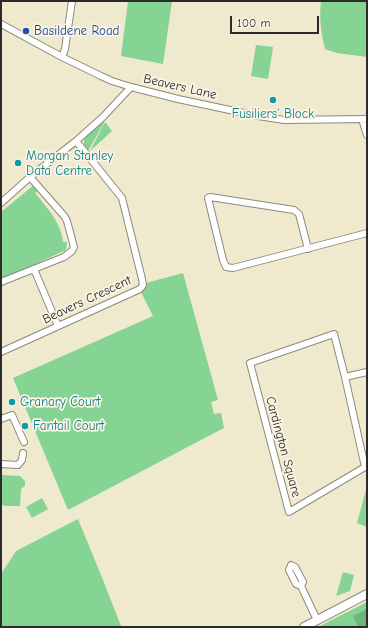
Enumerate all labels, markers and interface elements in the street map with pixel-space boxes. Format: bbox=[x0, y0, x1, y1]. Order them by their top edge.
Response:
scale bar bbox=[232, 8, 321, 34]
text: 100 m bbox=[237, 16, 270, 30]
place label: Basildene Road bbox=[34, 23, 119, 39]
marker: Basildene Road bbox=[21, 26, 31, 36]
street label: Beavers Lane bbox=[142, 71, 218, 103]
marker: Fusiliers' Block bbox=[268, 95, 278, 105]
place label: Fusiliers' Block bbox=[232, 106, 314, 122]
place label: Morgan Stanley Data Centre bbox=[26, 148, 113, 179]
marker: Morgan Stanley Data Centre bbox=[13, 158, 23, 168]
street label: Beavers Crescent bbox=[40, 273, 134, 327]
place label: Granary Court bbox=[20, 394, 101, 410]
street label: Cardington Square bbox=[262, 395, 304, 499]
marker: Granary Court bbox=[7, 397, 17, 407]
place label: Fantail Court bbox=[33, 418, 104, 434]
marker: Fantail Court bbox=[20, 421, 30, 431]

